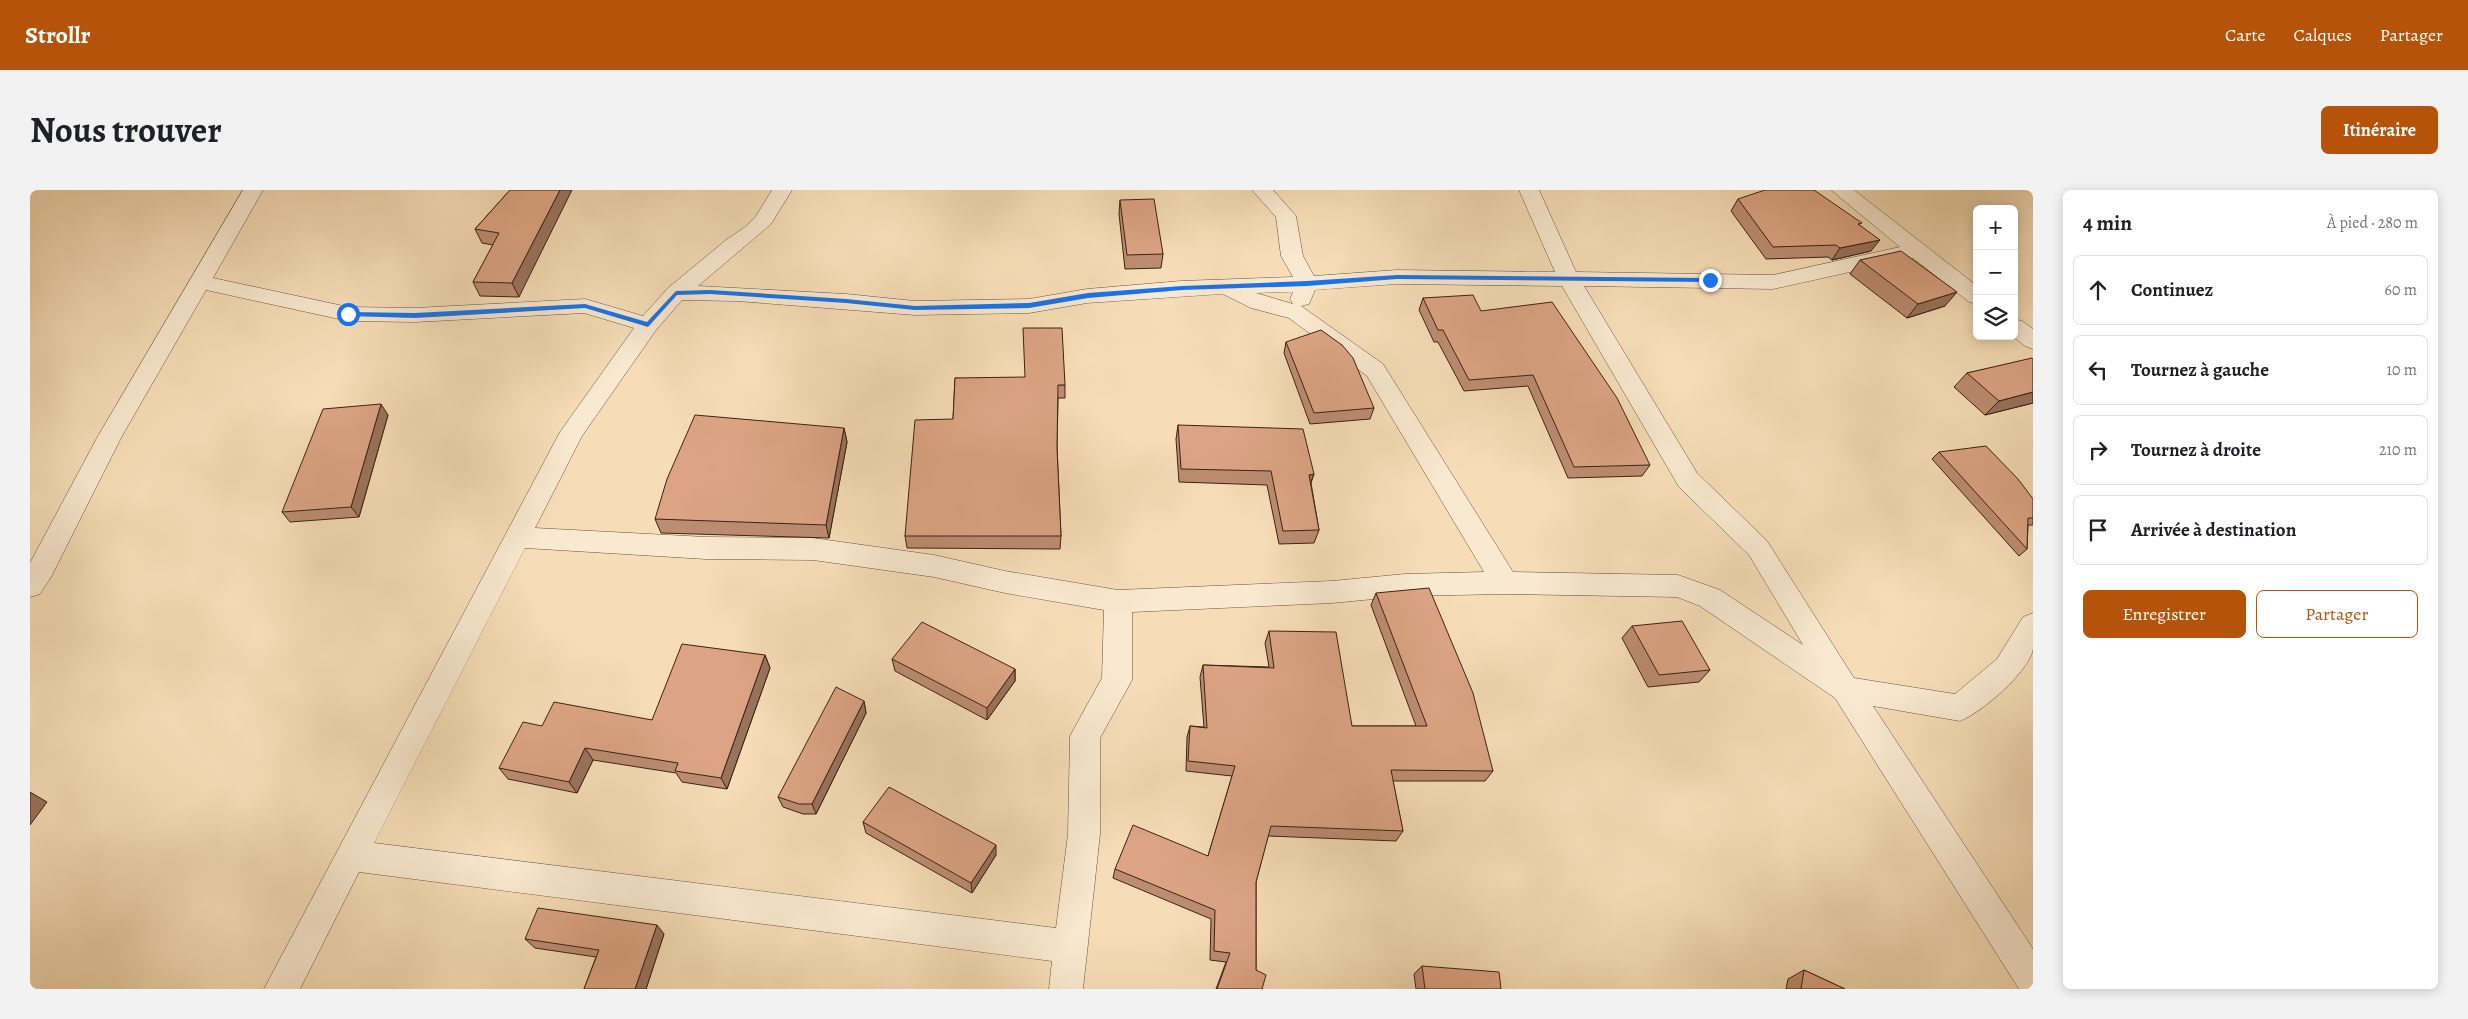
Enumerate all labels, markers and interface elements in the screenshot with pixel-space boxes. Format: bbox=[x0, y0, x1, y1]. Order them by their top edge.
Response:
text: Strollr bbox=[25, 19, 90, 51]
text: Carte bbox=[2225, 23, 2265, 47]
text: Calques bbox=[2293, 23, 2352, 47]
text: Partager bbox=[2380, 23, 2443, 47]
text: Nous trouver bbox=[30, 106, 222, 154]
button: Itinéraire bbox=[2321, 106, 2438, 154]
map controls bbox=[1973, 205, 2018, 340]
button: + bbox=[1973, 205, 2018, 250]
text: 4 min bbox=[2083, 209, 2132, 237]
text: À pied · 280 m bbox=[2327, 212, 2418, 234]
button: − bbox=[1973, 250, 2018, 295]
route end bbox=[1699, 269, 1722, 292]
icon: ahead bbox=[2084, 276, 2112, 304]
text: Continuez bbox=[2131, 277, 2213, 303]
text: 60 m bbox=[2385, 279, 2417, 301]
button: layers bbox=[1973, 295, 2018, 340]
route start bbox=[337, 303, 360, 326]
icon: left bbox=[2084, 356, 2112, 384]
text: Tournez à gauche bbox=[2131, 357, 2269, 383]
text: 10 m bbox=[2387, 359, 2417, 381]
icon: right bbox=[2084, 436, 2112, 464]
text: Tournez à droite bbox=[2131, 437, 2261, 463]
text: 210 m bbox=[2379, 439, 2417, 461]
icon: arrive bbox=[2084, 516, 2112, 544]
text: Arrivée à destination bbox=[2131, 517, 2296, 543]
button: Enregistrer bbox=[2083, 590, 2246, 638]
button: Partager bbox=[2256, 590, 2418, 638]

